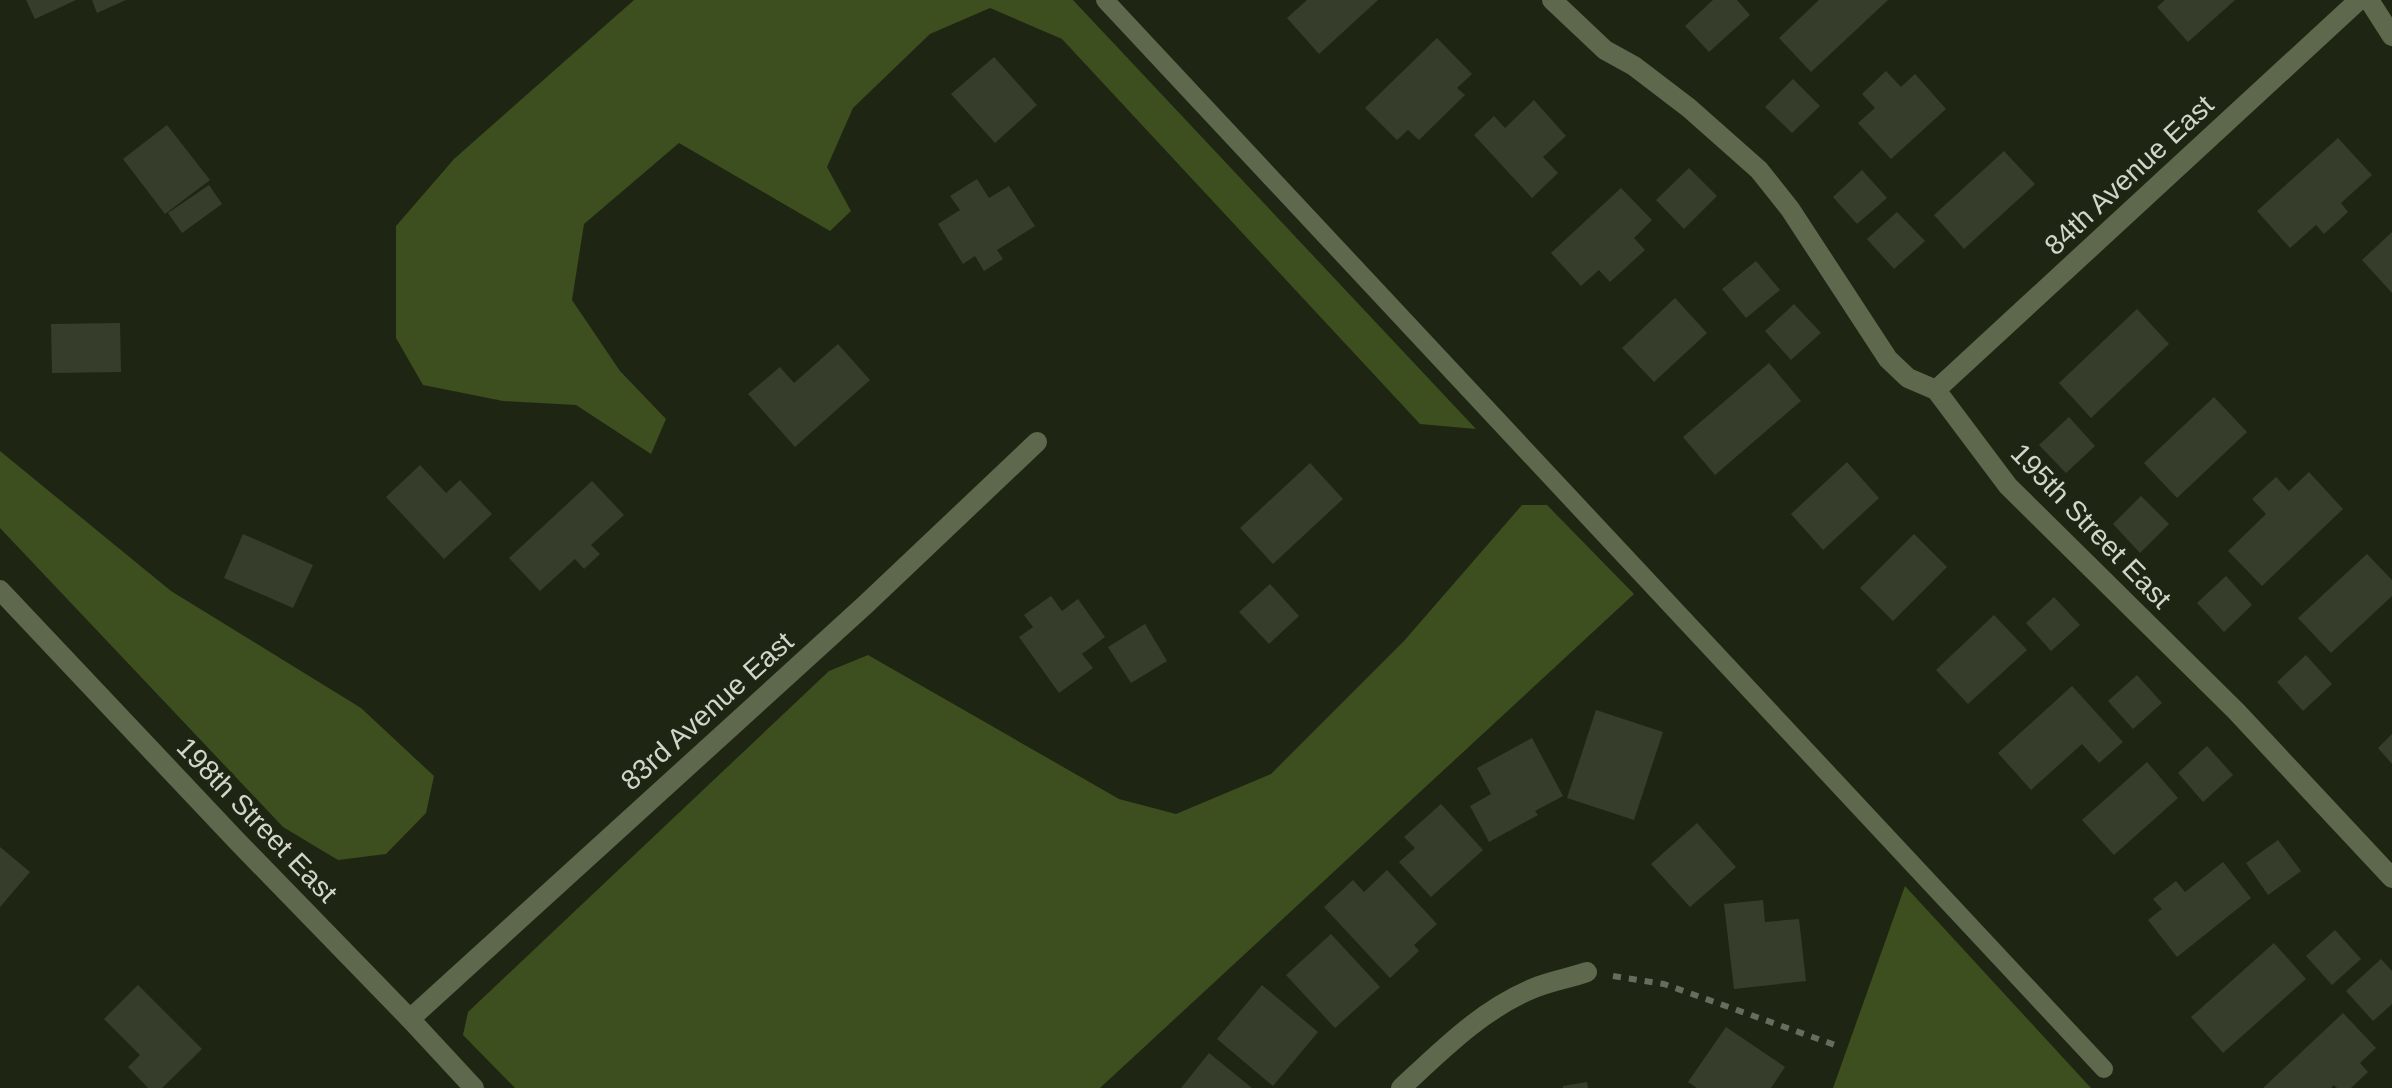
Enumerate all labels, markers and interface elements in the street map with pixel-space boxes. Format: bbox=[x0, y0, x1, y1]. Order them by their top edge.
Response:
street label: 84th Avenue East bbox=[2038, 89, 2220, 261]
street label: 195th Street East bbox=[2005, 437, 2177, 615]
street label: 83rd Avenue East bbox=[615, 626, 799, 796]
street label: 198th Street East bbox=[171, 731, 343, 909]

